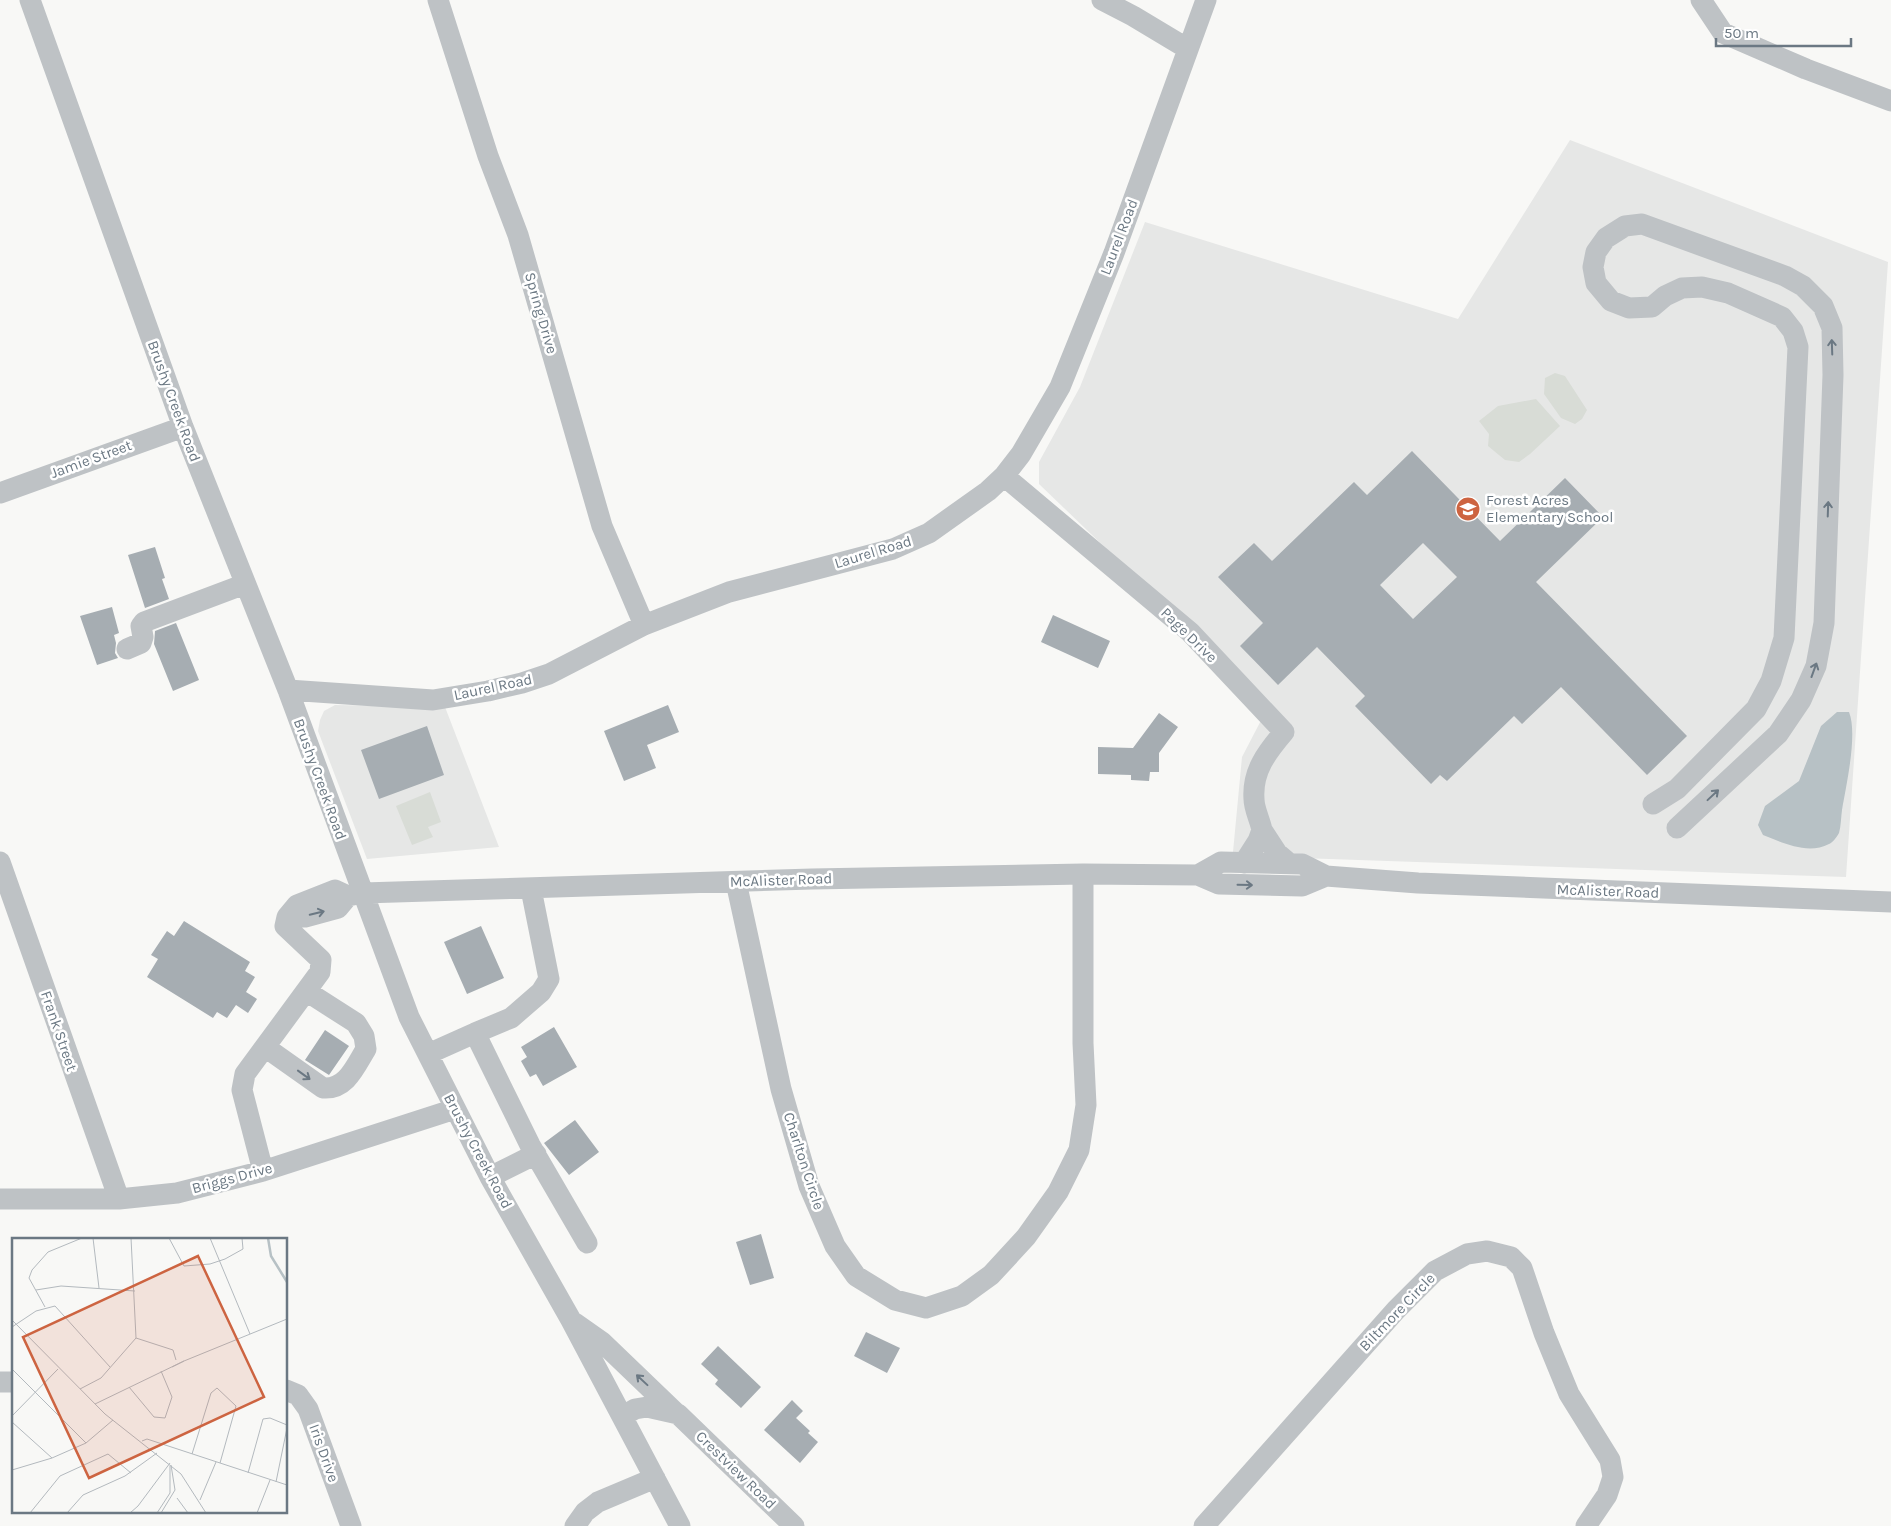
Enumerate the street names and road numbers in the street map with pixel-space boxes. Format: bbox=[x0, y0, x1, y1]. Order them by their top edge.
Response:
street label: Laurel Road bbox=[1096, 197, 1142, 277]
street label: Spring Drive bbox=[521, 270, 561, 356]
street label: Brushy Creek Road bbox=[144, 338, 204, 464]
street label: Jamie Street bbox=[48, 436, 134, 482]
street label: Laurel Road bbox=[832, 532, 914, 572]
street label: Page Drive bbox=[1157, 604, 1221, 666]
street label: Laurel Road bbox=[452, 670, 534, 704]
street label: Brushy Creek Road bbox=[290, 716, 350, 842]
street label: McAlister Road bbox=[729, 869, 833, 891]
street label: McAlister Road bbox=[1556, 880, 1660, 902]
street label: Frank Street bbox=[37, 988, 81, 1074]
street label: Brushy Creek Road bbox=[440, 1090, 516, 1212]
street label: Charlton Circle bbox=[780, 1110, 828, 1212]
street label: Briggs Drive bbox=[190, 1159, 274, 1197]
street label: Biltmore Circle bbox=[1355, 1269, 1439, 1355]
street label: Iris Drive bbox=[305, 1421, 343, 1485]
street label: Crestview Road bbox=[692, 1427, 780, 1513]

